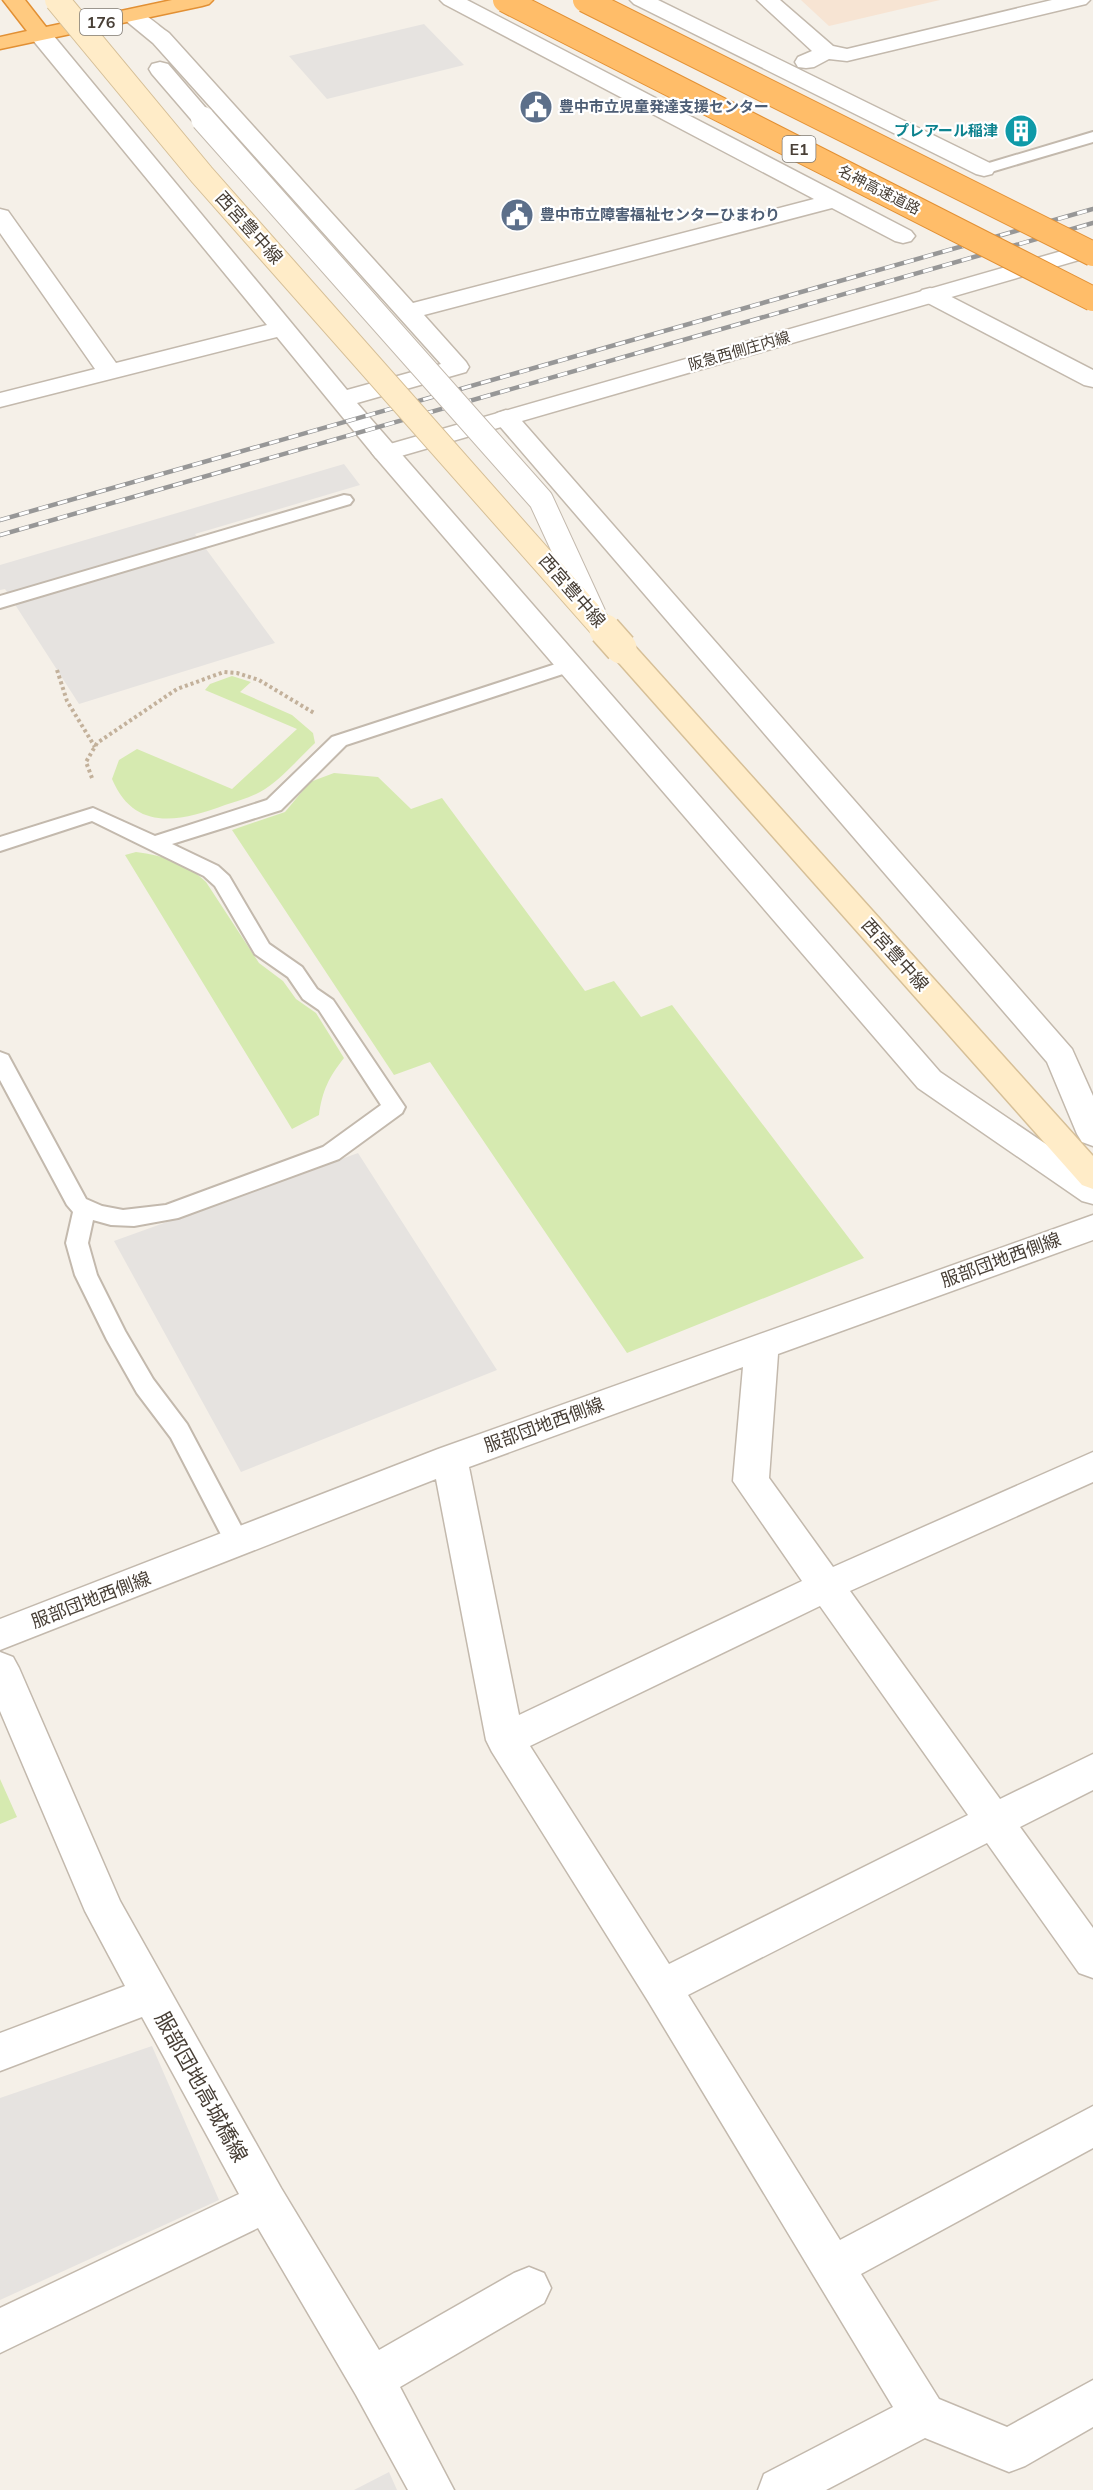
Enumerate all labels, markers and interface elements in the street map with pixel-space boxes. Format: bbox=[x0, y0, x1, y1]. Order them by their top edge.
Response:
road number: 176 bbox=[80, 9, 122, 35]
public building icon: 豊中市立児童発達支援センター bbox=[518, 89, 554, 125]
place label: 豊中市立児童発達支援センター bbox=[559, 97, 769, 116]
building icon: プレアール稲津 bbox=[1003, 113, 1039, 149]
place label: プレアール稲津 bbox=[894, 121, 998, 140]
road number: E1 bbox=[782, 136, 816, 162]
street label: 名神高速道路 bbox=[835, 161, 924, 218]
street label: 西宮豊中線 bbox=[211, 187, 288, 269]
public building icon: 豊中市立障害福祉センターひまわり bbox=[499, 197, 535, 233]
place label: 豊中市立障害福祉センターひまわり bbox=[540, 205, 780, 224]
street label: 阪急西側庄内線 bbox=[686, 327, 792, 374]
street label: 西宮豊中線 bbox=[534, 549, 611, 632]
street label: 西宮豊中線 bbox=[857, 914, 934, 996]
street label: 服部団地西側線 bbox=[938, 1227, 1064, 1292]
street label: 服部団地西側線 bbox=[481, 1392, 607, 1457]
street label: 服部団地西側線 bbox=[28, 1566, 154, 1633]
street label: 服部団地高城橋線 bbox=[150, 2007, 254, 2166]

